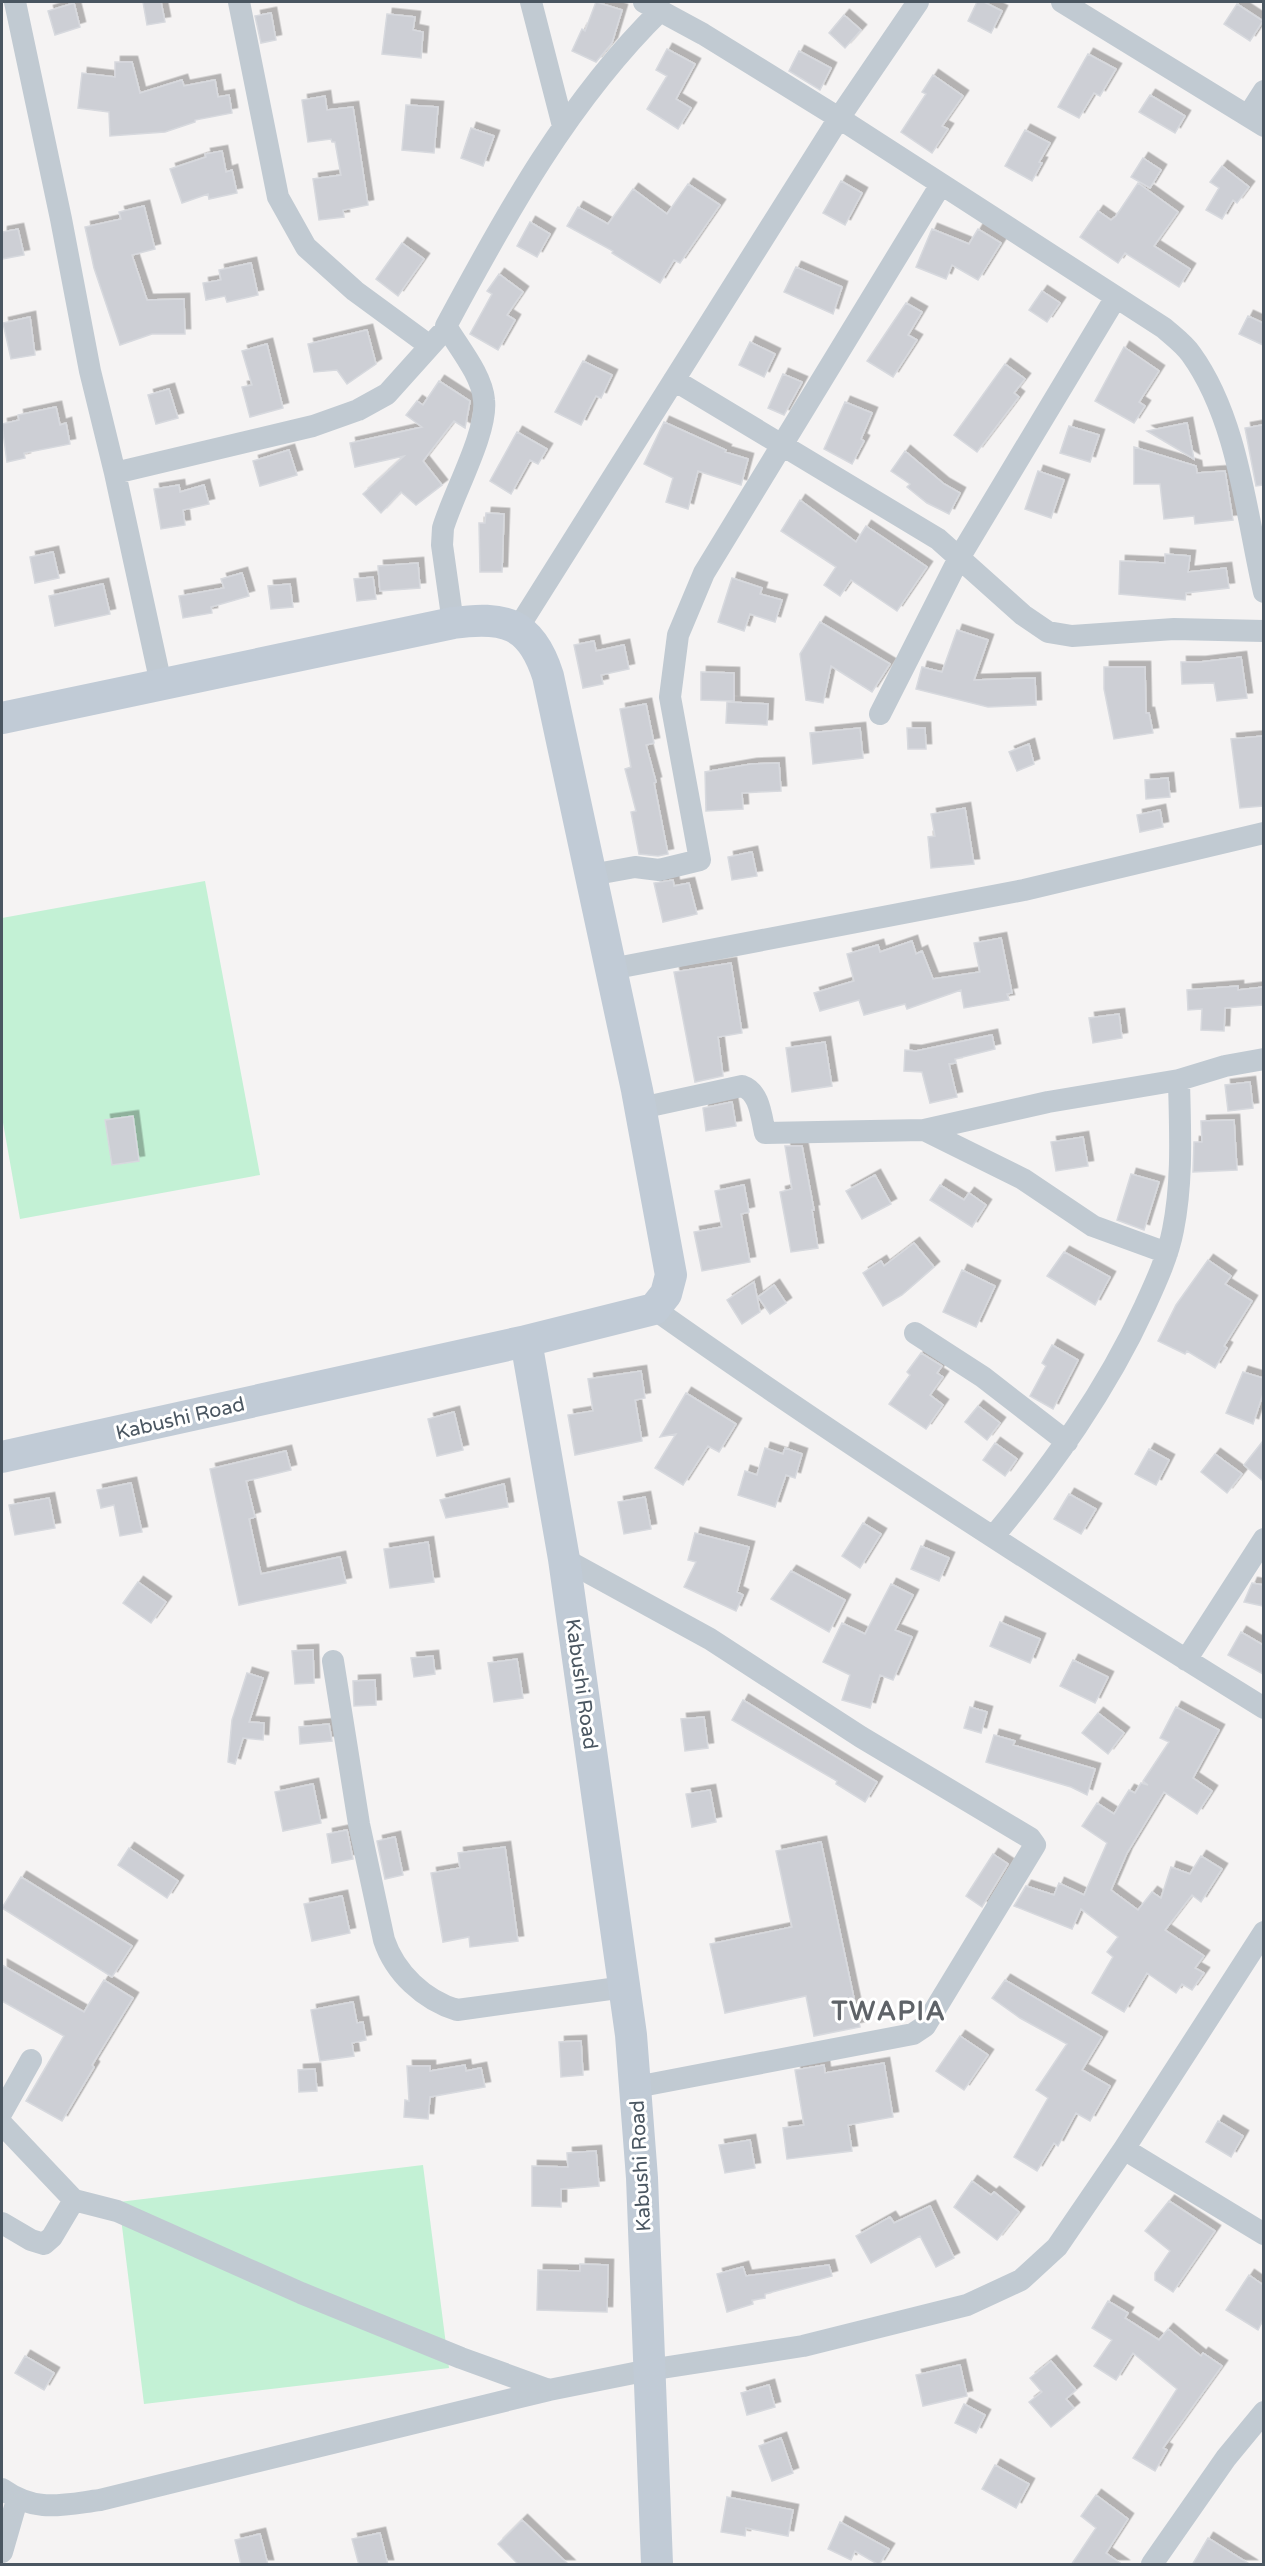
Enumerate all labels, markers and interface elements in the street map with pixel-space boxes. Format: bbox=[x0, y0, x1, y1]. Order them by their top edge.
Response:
street label: Kabushi Road bbox=[113, 1392, 247, 1445]
street label: Kabushi Road bbox=[560, 1617, 602, 1751]
district label: TWAPIA bbox=[831, 1996, 946, 2027]
street label: Kabushi Road bbox=[626, 2100, 656, 2232]

